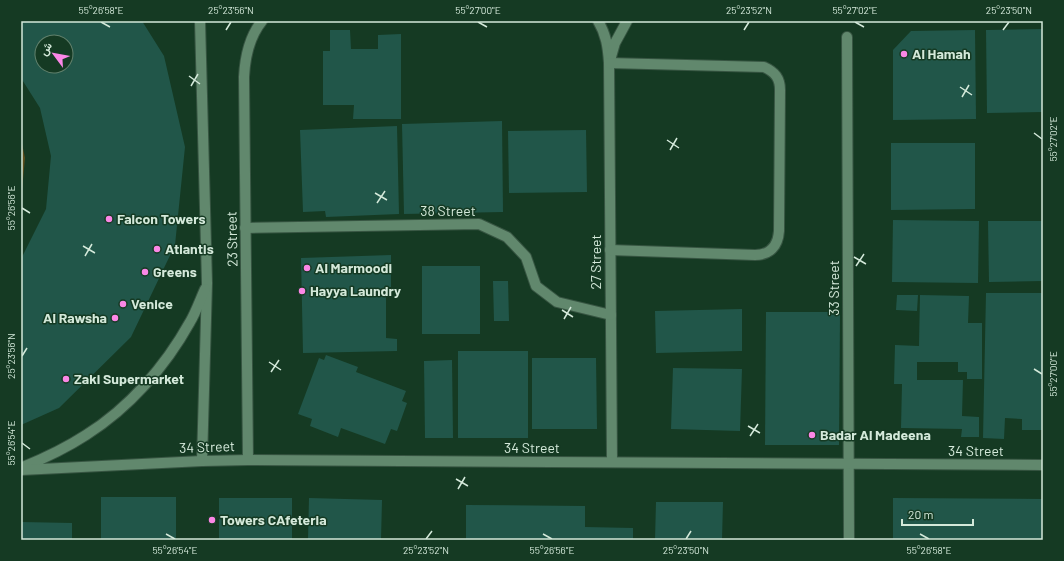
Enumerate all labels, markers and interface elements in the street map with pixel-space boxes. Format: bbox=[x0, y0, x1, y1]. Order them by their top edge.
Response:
text: 55°26'58"E bbox=[79, 4, 123, 16]
text: 25°23'56"N bbox=[208, 4, 254, 16]
text: 55°27'00"E bbox=[455, 4, 501, 16]
text: 25°23'52"N bbox=[726, 4, 772, 16]
text: 55°27'02"E bbox=[832, 4, 878, 16]
text: 25°23'50"N bbox=[986, 4, 1032, 16]
north arrow bbox=[34, 34, 74, 74]
text: ش bbox=[36, 39, 55, 58]
place label: Al Hamah bbox=[912, 45, 971, 62]
marker: Al Hamah bbox=[899, 49, 909, 59]
text: 55°27'02"E bbox=[1047, 116, 1059, 162]
text: 55°26'56"E bbox=[5, 186, 17, 230]
street label: 38 Street bbox=[420, 202, 476, 219]
place label: Falcon Towers bbox=[117, 210, 206, 227]
street label: 23 Street bbox=[223, 211, 240, 267]
marker: Falcon Towers bbox=[104, 214, 114, 224]
street label: 27 Street bbox=[587, 234, 604, 290]
place label: Atlantis bbox=[165, 240, 214, 257]
marker: Atlantis bbox=[152, 244, 162, 254]
place label: Al Marmoodi bbox=[315, 259, 392, 276]
street label: 33 Street bbox=[825, 260, 842, 316]
place label: Greens bbox=[153, 263, 197, 280]
marker: Al Marmoodi bbox=[302, 263, 312, 273]
marker: Greens bbox=[140, 267, 150, 277]
place label: Hayya Laundry bbox=[310, 282, 401, 299]
marker: Hayya Laundry bbox=[297, 286, 307, 296]
place label: Venice bbox=[131, 295, 173, 312]
marker: Venice bbox=[118, 299, 128, 309]
place label: Al Rawsha bbox=[43, 309, 107, 326]
marker: Al Rawsha bbox=[110, 313, 120, 323]
text: 25°23'56"N bbox=[5, 333, 17, 379]
text: 55°27'00"E bbox=[1047, 351, 1059, 397]
place label: Zaki Supermarket bbox=[74, 370, 184, 387]
marker: Zaki Supermarket bbox=[61, 374, 71, 384]
text: 55°26'54"E bbox=[5, 420, 17, 466]
place label: Badar Al Madeena bbox=[820, 426, 931, 443]
marker: Badar Al Madeena bbox=[807, 430, 817, 440]
street label: 34 Street bbox=[179, 437, 235, 456]
street label: 34 Street bbox=[504, 439, 560, 456]
street label: 34 Street bbox=[948, 442, 1004, 459]
scale bar bbox=[902, 501, 973, 527]
text: 20 m bbox=[908, 507, 934, 521]
place label: Towers CAfeteria bbox=[220, 511, 327, 528]
marker: Towers CAfeteria bbox=[207, 515, 217, 525]
text: 55°26'54"E bbox=[152, 544, 198, 556]
text: 25°23'52"N bbox=[403, 544, 449, 556]
text: 55°26'56"E bbox=[530, 544, 574, 556]
text: 25°23'50"N bbox=[663, 544, 709, 556]
text: 55°26'58"E bbox=[907, 544, 951, 556]

